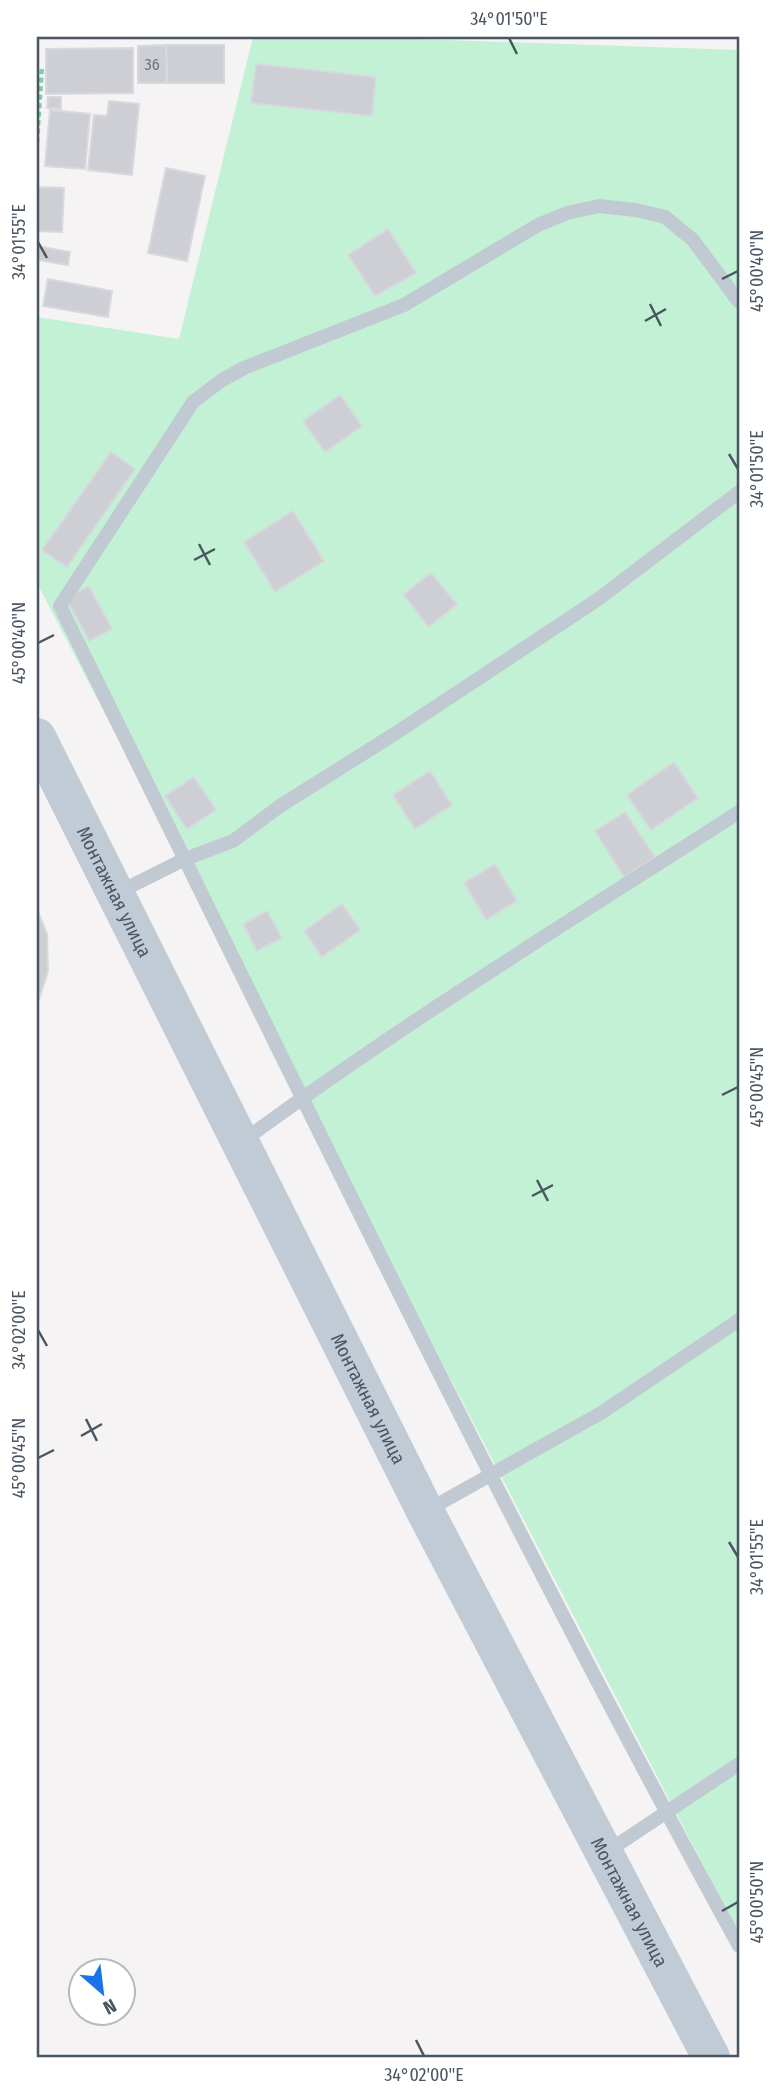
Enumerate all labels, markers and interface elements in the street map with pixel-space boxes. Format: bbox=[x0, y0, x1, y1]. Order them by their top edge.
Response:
text: 34°01'50"E bbox=[470, 8, 548, 30]
house number: 36 bbox=[144, 55, 160, 74]
text: 34°01'55"E bbox=[8, 204, 30, 280]
text: 45°00'40"N bbox=[746, 230, 768, 312]
text: 34°01'50"E bbox=[746, 430, 768, 508]
text: 45°00'40"N bbox=[8, 602, 30, 684]
street label: Монтажная улица bbox=[72, 823, 157, 961]
text: 45°00'45"N bbox=[746, 1047, 768, 1127]
text: 34°02'00"E bbox=[8, 1290, 30, 1370]
street label: Монтажная улица bbox=[326, 1329, 411, 1468]
text: 45°00'45"N bbox=[8, 1418, 30, 1498]
text: 34°01'55"E bbox=[746, 1519, 768, 1595]
street label: Монтажная улица bbox=[586, 1833, 673, 1971]
text: 45°00'50"N bbox=[746, 1861, 768, 1943]
north arrow bbox=[66, 1958, 136, 2028]
text: N bbox=[99, 1994, 120, 2019]
text: 34°02'00"E bbox=[384, 2064, 464, 2086]

